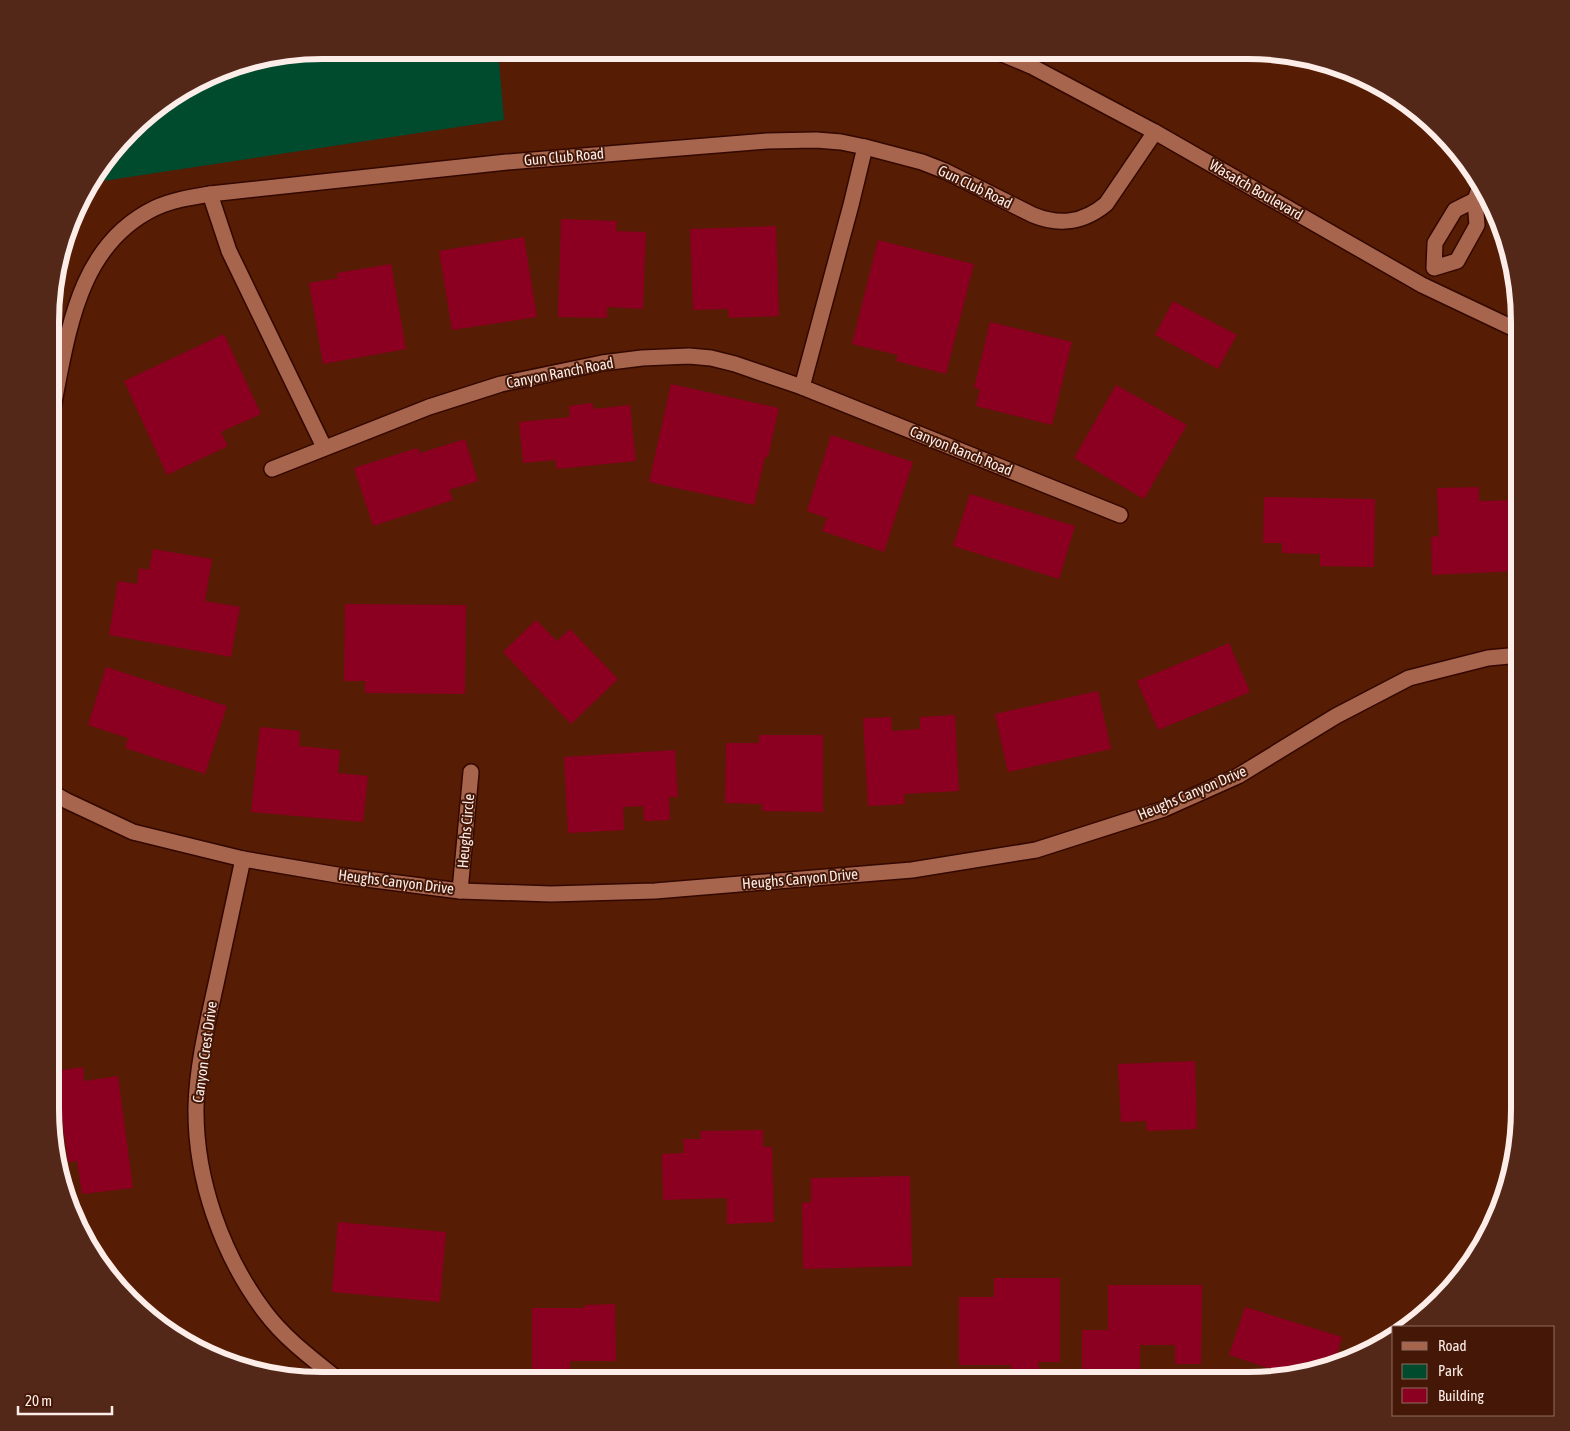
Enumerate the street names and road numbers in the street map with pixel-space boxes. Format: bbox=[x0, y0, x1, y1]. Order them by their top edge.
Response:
street label: Gun Club Road bbox=[523, 145, 605, 168]
street label: Wasatch Boulevard bbox=[1206, 156, 1306, 223]
street label: Gun Club Road bbox=[935, 161, 1015, 212]
street label: Canyon Ranch Road bbox=[505, 354, 615, 391]
street label: Canyon Ranch Road bbox=[908, 422, 1015, 479]
street label: Heughs Canyon Drive bbox=[1135, 762, 1249, 823]
street label: Heughs Circle bbox=[454, 793, 477, 869]
street label: Heughs Canyon Drive bbox=[741, 865, 859, 892]
street label: Heughs Canyon Drive bbox=[337, 866, 455, 897]
street label: Canyon Crest Drive bbox=[189, 1000, 220, 1104]

